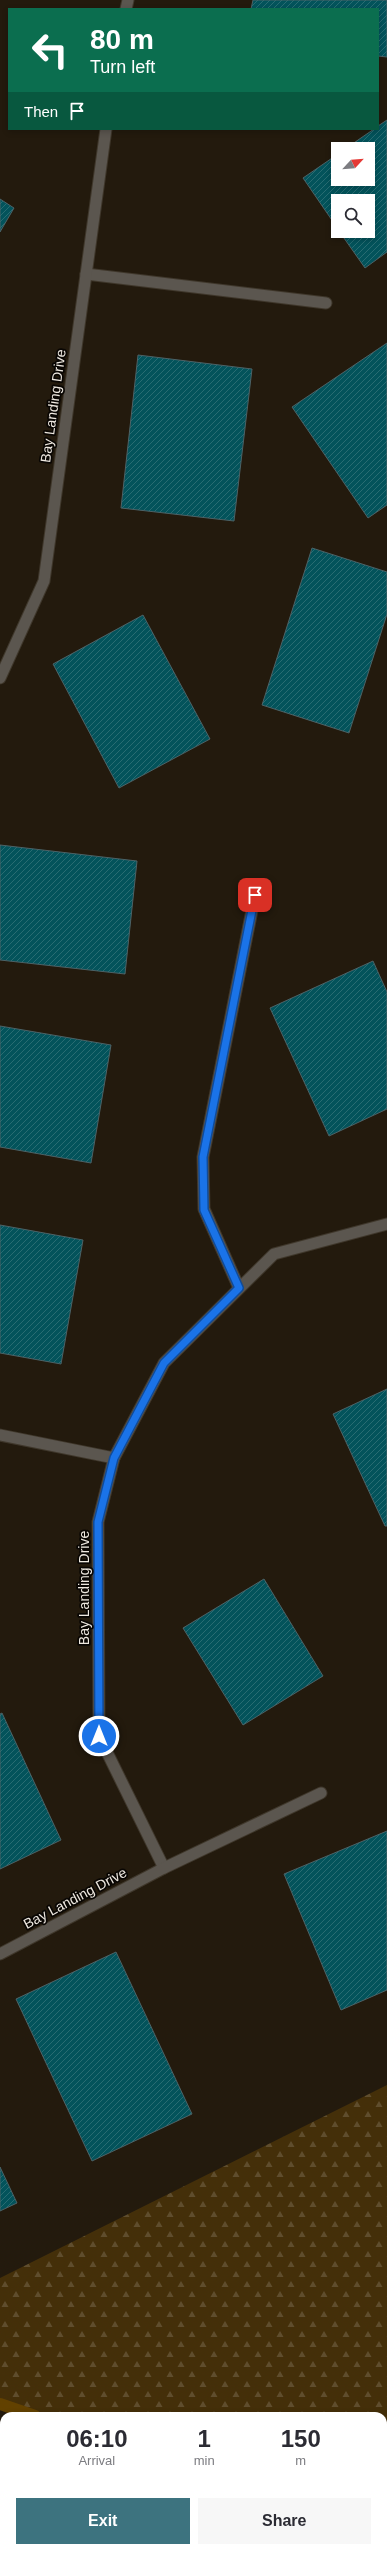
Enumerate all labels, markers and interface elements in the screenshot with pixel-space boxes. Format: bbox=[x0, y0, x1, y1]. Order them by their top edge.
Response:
icon: left bbox=[24, 24, 76, 76]
text: 80 m bbox=[90, 24, 154, 55]
text: Turn left bbox=[90, 57, 155, 77]
icon: arrive bbox=[66, 100, 88, 122]
text: Then bbox=[24, 103, 58, 120]
north arrow bbox=[331, 142, 375, 186]
map controls bbox=[331, 142, 375, 238]
button: search bbox=[331, 194, 375, 238]
street label: Bay Landing Drive bbox=[37, 348, 69, 464]
pin bbox=[238, 878, 272, 912]
icon: arrive bbox=[244, 884, 266, 906]
street label: Bay Landing Drive bbox=[76, 1531, 92, 1645]
position arrow bbox=[78, 1715, 120, 1757]
street label: Bay Landing Drive bbox=[21, 1864, 129, 1932]
text: 06:10 bbox=[66, 2425, 128, 2452]
text: 1 bbox=[197, 2425, 211, 2452]
text: 150 bbox=[281, 2425, 321, 2452]
text: Arrival bbox=[78, 2453, 115, 2468]
text: min bbox=[194, 2453, 215, 2468]
text: m bbox=[295, 2453, 306, 2468]
button: Exit bbox=[16, 2498, 190, 2544]
button: Share bbox=[198, 2498, 371, 2544]

